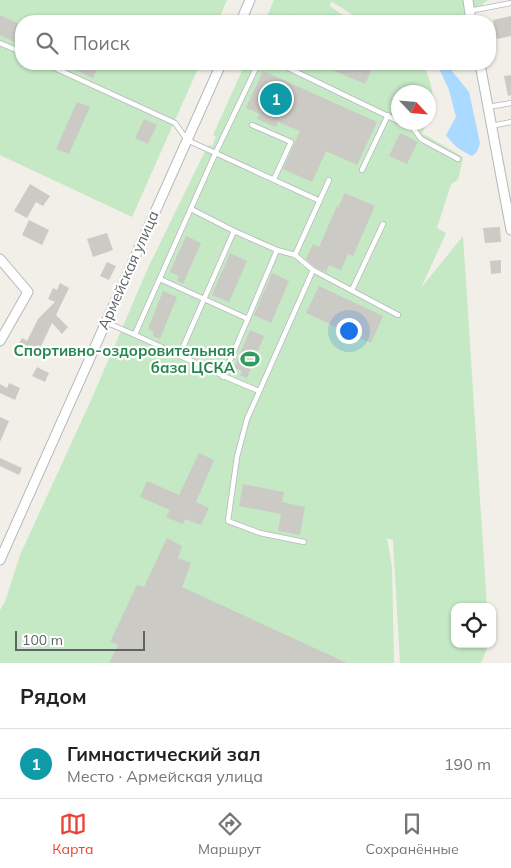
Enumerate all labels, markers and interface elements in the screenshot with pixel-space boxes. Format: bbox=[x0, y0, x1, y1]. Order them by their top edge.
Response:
search box bbox=[15, 15, 496, 70]
icon: search bbox=[33, 29, 61, 57]
text: Поиск bbox=[73, 31, 130, 55]
pin: 1 bbox=[260, 80, 292, 118]
north arrow bbox=[391, 85, 436, 130]
street label: Армейская улица bbox=[93, 208, 163, 332]
your location bbox=[336, 318, 362, 344]
place label: Спортивно-оздоровительная база ЦСКА bbox=[14, 341, 236, 377]
sports icon: Спортивно-оздоровительная база ЦСКА bbox=[239, 348, 261, 370]
map controls bbox=[451, 603, 496, 648]
button: locate bbox=[451, 603, 496, 648]
scale bar bbox=[15, 628, 145, 651]
text: 100 m bbox=[22, 631, 63, 649]
text: Рядом bbox=[20, 683, 87, 709]
text: Гимнастический зал bbox=[67, 742, 261, 766]
text: 1 bbox=[31, 754, 41, 774]
text: 190 m bbox=[444, 754, 491, 774]
text: Место · Армейская улица bbox=[67, 766, 263, 786]
tab: Карта bbox=[52, 810, 93, 858]
tab: Маршрут bbox=[198, 810, 261, 858]
tab: Сохранённые bbox=[366, 810, 459, 858]

